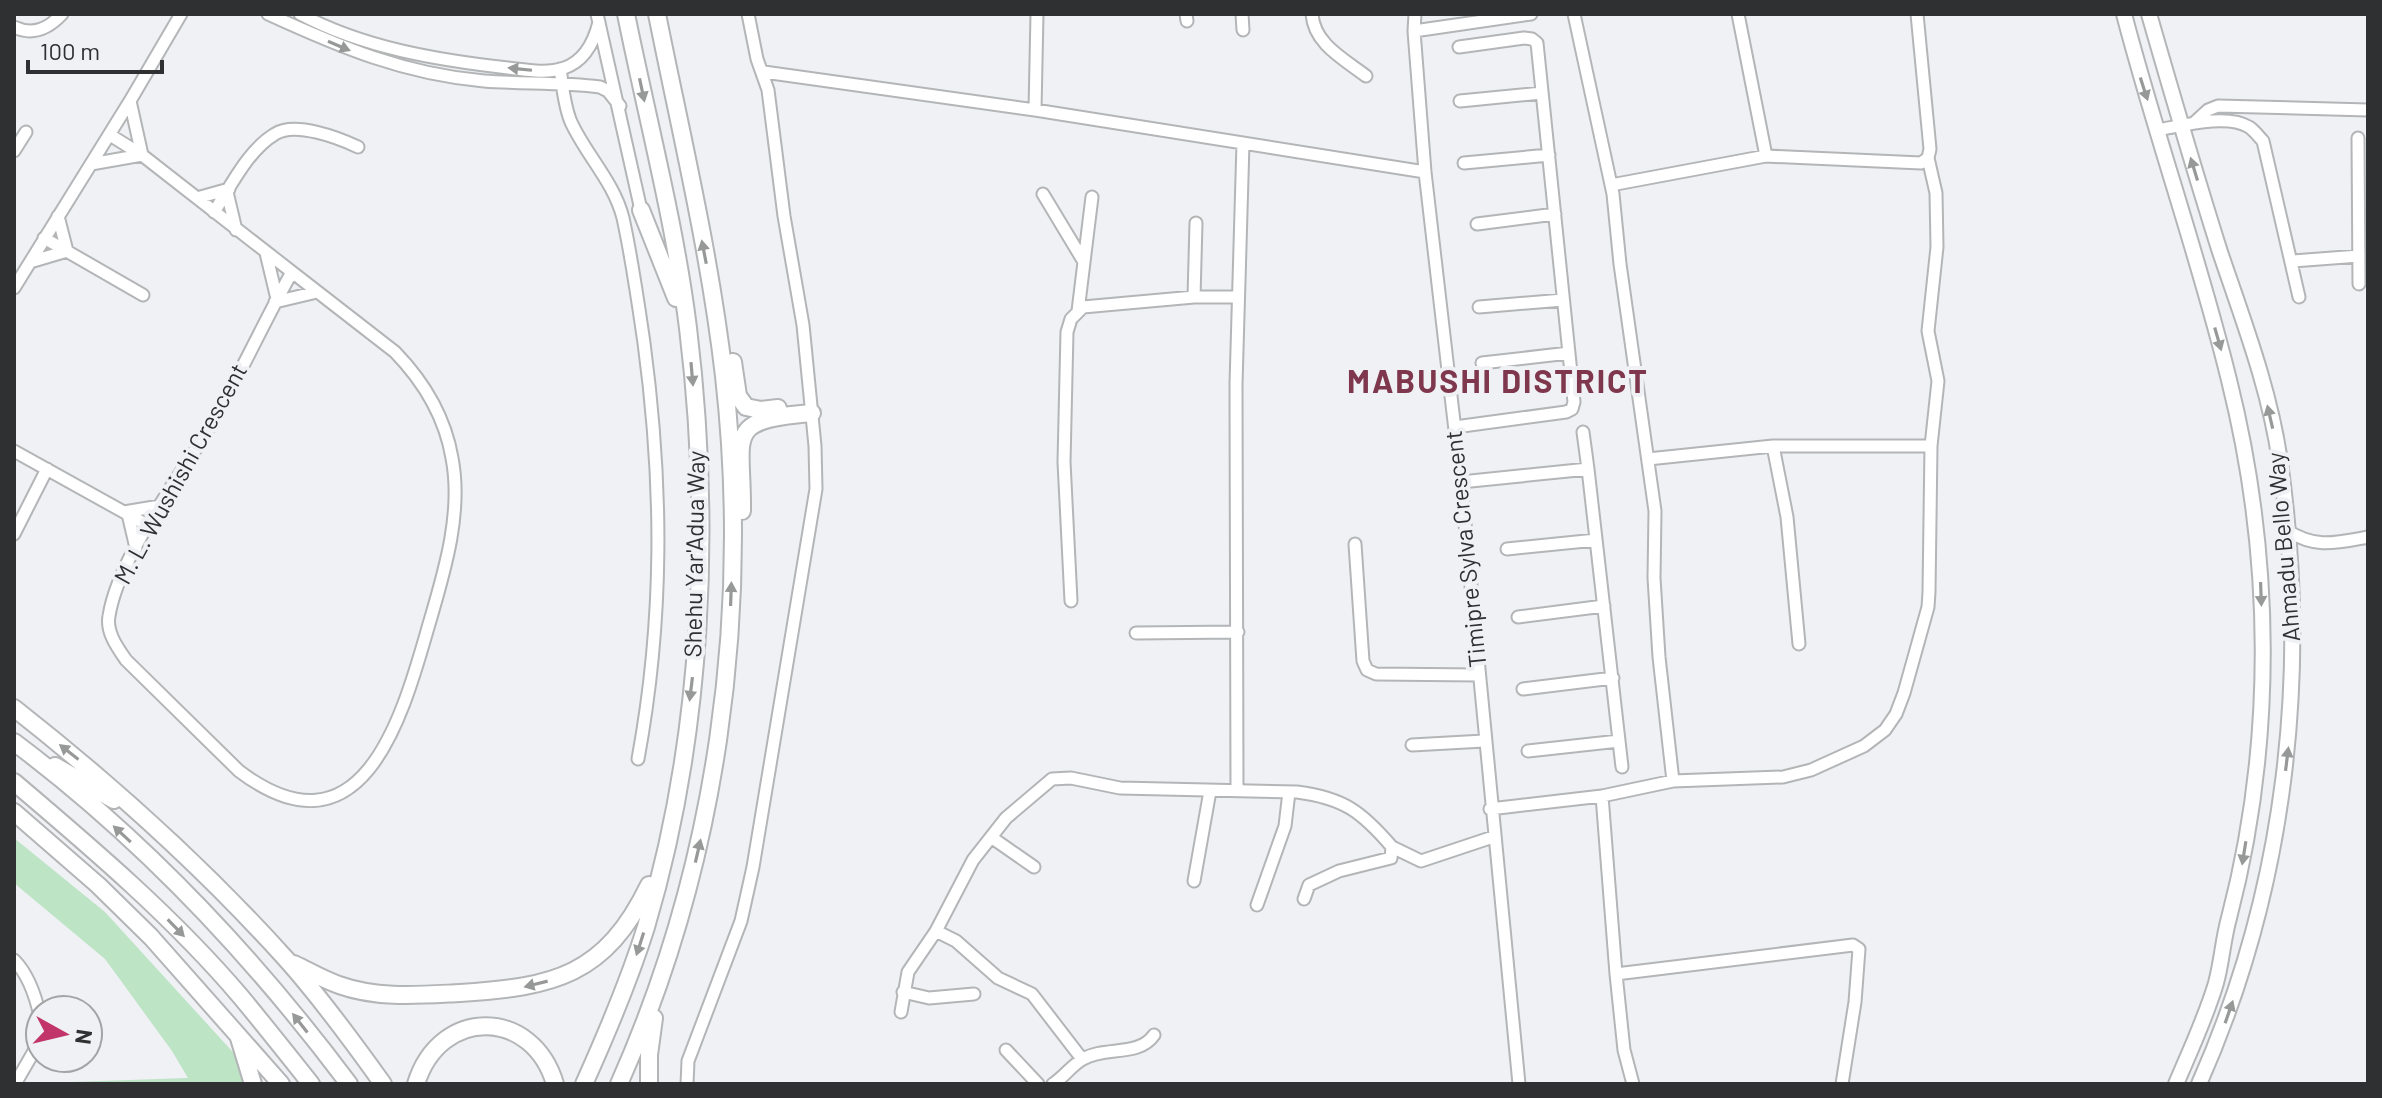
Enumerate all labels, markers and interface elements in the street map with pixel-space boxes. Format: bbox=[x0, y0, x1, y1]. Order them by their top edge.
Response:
scale bar bbox=[28, 24, 162, 74]
text: 100 m bbox=[40, 36, 100, 65]
one-way arrow bbox=[327, 40, 351, 53]
one-way arrow bbox=[507, 62, 532, 75]
one-way arrow bbox=[636, 78, 649, 103]
one-way arrow bbox=[2139, 78, 2151, 102]
one-way arrow bbox=[2187, 156, 2200, 180]
one-way arrow bbox=[697, 239, 710, 264]
one-way arrow bbox=[2212, 327, 2225, 351]
street label: M. L. Wushishi Crescent bbox=[107, 358, 252, 589]
district label: MABUSHI DISTRICT bbox=[1347, 361, 1649, 399]
one-way arrow bbox=[686, 362, 699, 387]
one-way arrow bbox=[2263, 405, 2275, 430]
street label: Timipre Sylva Crescent bbox=[1438, 429, 1491, 669]
street label: Shehu Yar'Adua Way bbox=[677, 450, 710, 658]
street label: Ahmadu Bello Way bbox=[2260, 451, 2305, 643]
one-way arrow bbox=[724, 581, 737, 606]
one-way arrow bbox=[2255, 582, 2268, 607]
one-way arrow bbox=[685, 677, 698, 702]
one-way arrow bbox=[59, 745, 79, 761]
one-way arrow bbox=[2281, 746, 2294, 771]
one-way arrow bbox=[113, 825, 132, 843]
one-way arrow bbox=[692, 839, 704, 864]
one-way arrow bbox=[2237, 841, 2250, 866]
one-way arrow bbox=[166, 918, 184, 937]
one-way arrow bbox=[633, 932, 646, 956]
one-way arrow bbox=[524, 978, 549, 991]
north arrow bbox=[24, 994, 104, 1074]
one-way arrow bbox=[2224, 1000, 2236, 1024]
one-way arrow bbox=[293, 1013, 309, 1033]
text: N bbox=[71, 1028, 99, 1046]

